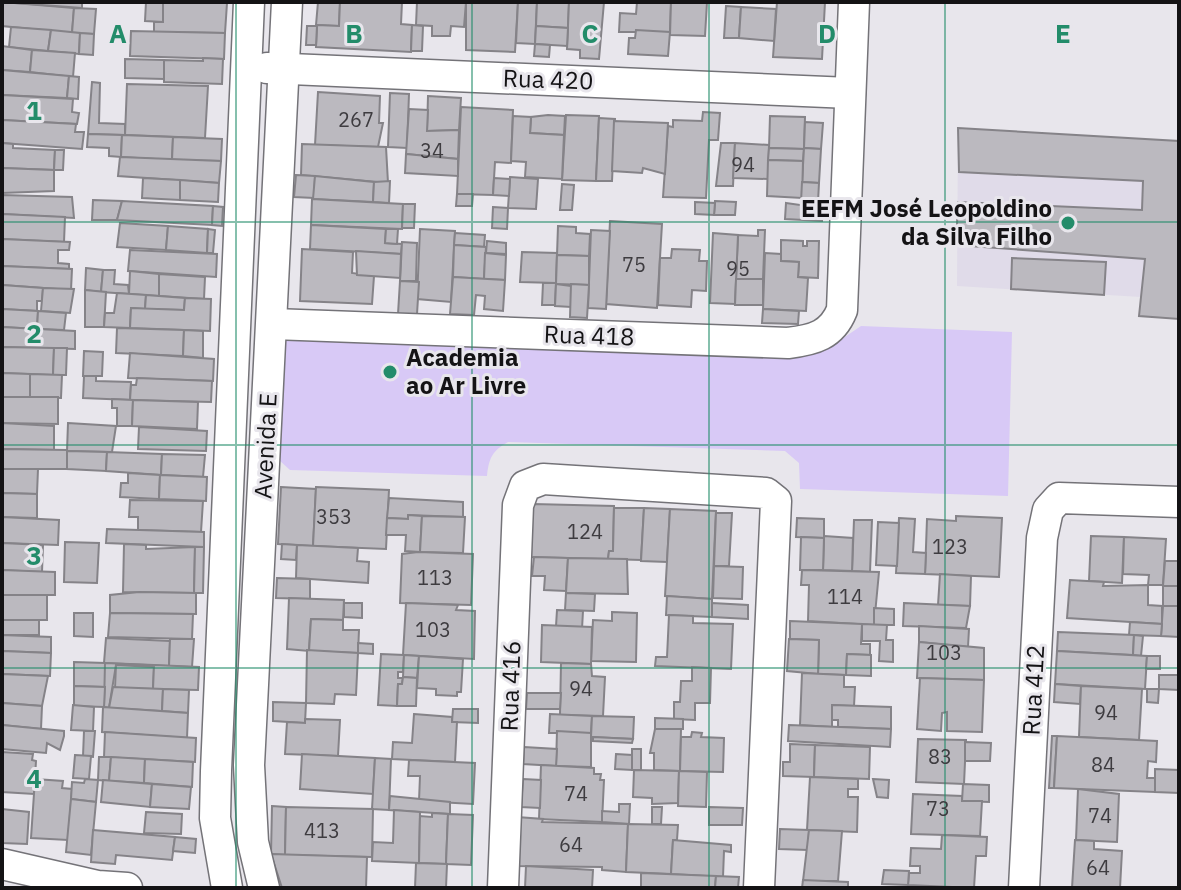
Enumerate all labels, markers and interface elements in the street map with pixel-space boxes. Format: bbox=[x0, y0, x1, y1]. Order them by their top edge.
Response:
text: A bbox=[109, 16, 127, 50]
text: B bbox=[345, 16, 363, 50]
text: C bbox=[582, 16, 599, 50]
text: D bbox=[818, 16, 836, 50]
text: E bbox=[1055, 16, 1071, 50]
street label: Rua 420 bbox=[502, 61, 594, 97]
text: 1 bbox=[26, 93, 42, 127]
house number: 267 bbox=[338, 106, 374, 133]
house number: 34 bbox=[420, 137, 444, 164]
house number: 94 bbox=[731, 151, 755, 178]
place label: EEFM José Leopoldino da Silva Filho bbox=[801, 192, 1052, 252]
marker: EEFM José Leopoldino da Silva Filho bbox=[1059, 214, 1077, 232]
house number: 75 bbox=[622, 251, 646, 278]
house number: 95 bbox=[726, 255, 750, 282]
text: 2 bbox=[26, 316, 42, 350]
street label: Rua 418 bbox=[543, 317, 635, 353]
place label: Academia ao Ar Livre bbox=[406, 341, 526, 401]
marker: Academia ao Ar Livre bbox=[381, 363, 399, 381]
street label: Avenida E bbox=[246, 392, 284, 500]
house number: 353 bbox=[316, 503, 352, 530]
house number: 124 bbox=[567, 518, 603, 545]
house number: 123 bbox=[932, 533, 968, 560]
text: 3 bbox=[26, 538, 42, 572]
house number: 113 bbox=[417, 564, 453, 591]
house number: 114 bbox=[827, 583, 863, 610]
house number: 103 bbox=[415, 616, 451, 643]
house number: 103 bbox=[926, 639, 962, 666]
street label: Rua 416 bbox=[492, 640, 528, 732]
street label: Rua 412 bbox=[1015, 644, 1051, 736]
house number: 94 bbox=[569, 675, 593, 702]
house number: 94 bbox=[1094, 699, 1118, 726]
house number: 83 bbox=[928, 743, 952, 770]
house number: 84 bbox=[1091, 751, 1115, 778]
text: 4 bbox=[26, 761, 42, 795]
house number: 74 bbox=[564, 780, 588, 807]
house number: 73 bbox=[926, 795, 950, 822]
house number: 74 bbox=[1088, 802, 1112, 829]
house number: 413 bbox=[304, 817, 340, 844]
house number: 64 bbox=[559, 831, 583, 858]
house number: 64 bbox=[1086, 854, 1110, 881]

